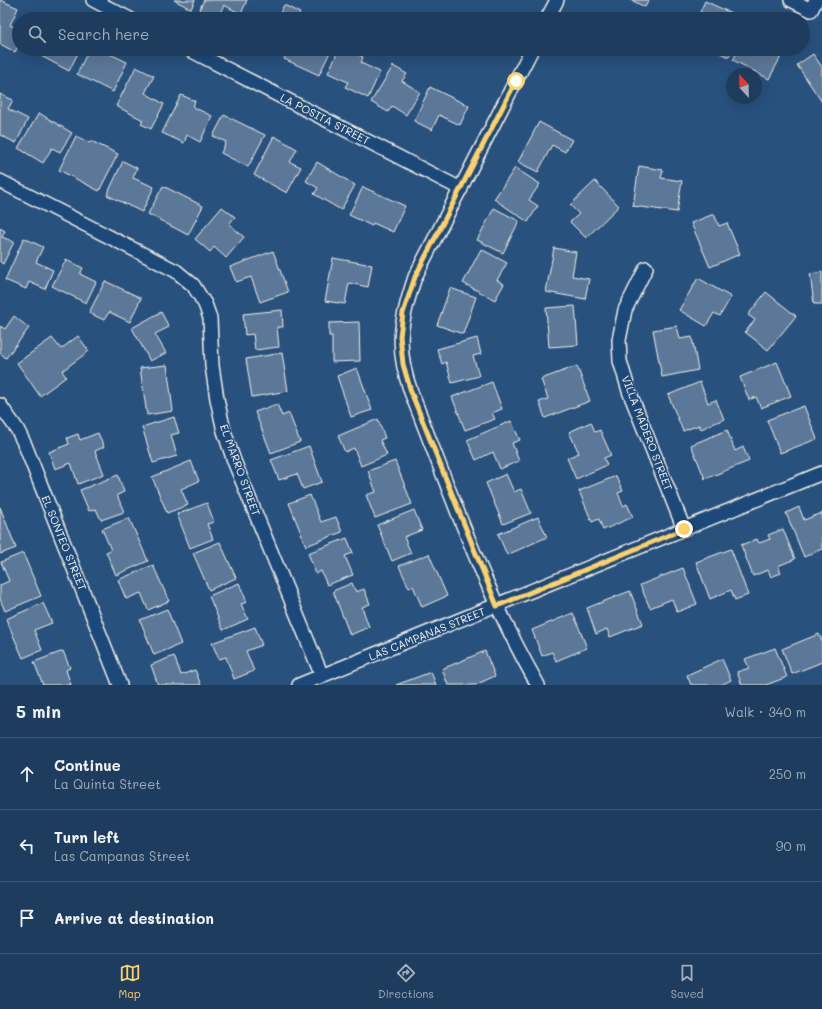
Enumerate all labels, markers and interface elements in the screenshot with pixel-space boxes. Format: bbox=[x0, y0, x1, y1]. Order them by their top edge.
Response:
search box bbox=[12, 12, 810, 56]
icon: search bbox=[26, 23, 48, 45]
text: Search here bbox=[58, 24, 149, 44]
north arrow bbox=[726, 68, 762, 104]
route start bbox=[507, 72, 525, 90]
street label: LA POSITA STREET bbox=[278, 89, 373, 148]
street label: VILLA MADERO STREET bbox=[619, 373, 676, 493]
street label: EL MARRO STREET bbox=[217, 422, 264, 518]
street label: EL SONTEO STREET bbox=[39, 493, 90, 593]
route end bbox=[675, 520, 693, 538]
street label: LAS CAMPANAS STREET bbox=[366, 603, 487, 664]
text: 5 min bbox=[16, 700, 61, 722]
text: Walk · 340 m bbox=[725, 703, 806, 720]
text: Continue bbox=[54, 755, 121, 775]
icon: ahead bbox=[16, 763, 38, 785]
text: 250 m bbox=[769, 765, 806, 782]
text: La Quinta Street bbox=[54, 775, 161, 792]
text: Turn left bbox=[54, 827, 119, 847]
icon: left bbox=[16, 835, 38, 857]
text: 90 m bbox=[776, 837, 806, 854]
text: Las Campanas Street bbox=[54, 847, 190, 864]
icon: arrive bbox=[16, 907, 38, 929]
text: Arrive at destination bbox=[54, 908, 214, 928]
tab: Map bbox=[119, 962, 141, 1001]
tab: Directions bbox=[378, 962, 434, 1001]
tab: Saved bbox=[671, 962, 703, 1001]

